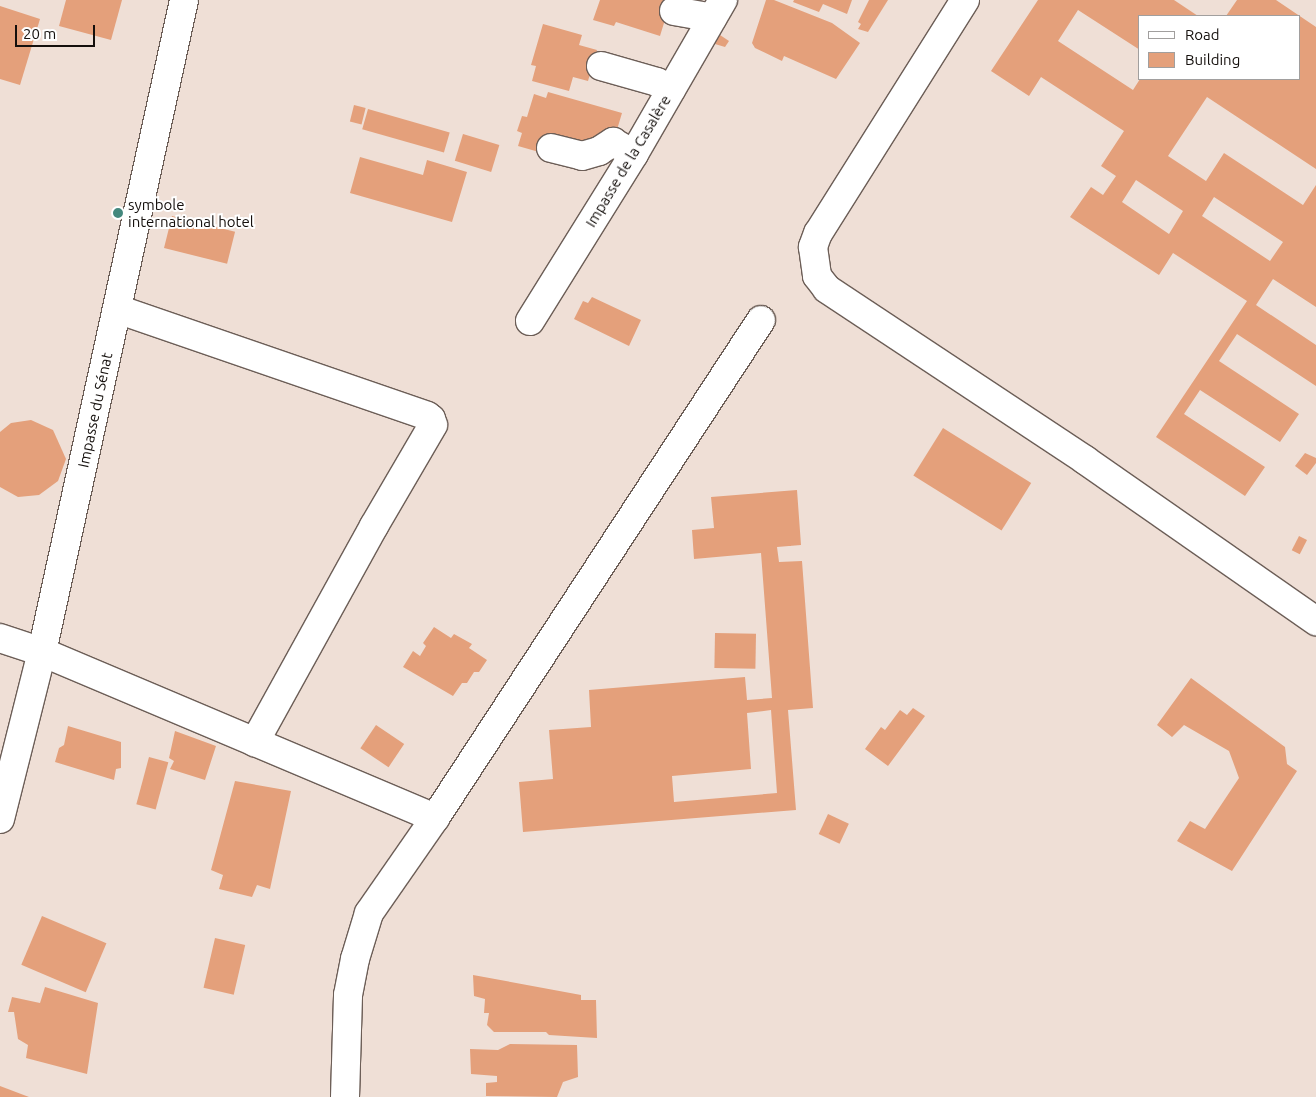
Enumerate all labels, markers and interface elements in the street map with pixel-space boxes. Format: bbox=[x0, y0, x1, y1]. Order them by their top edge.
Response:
scale bar bbox=[18, 15, 98, 47]
legend bbox=[1138, 15, 1301, 80]
text: 20 m bbox=[23, 25, 56, 42]
text: Road bbox=[1185, 26, 1220, 43]
text: Building bbox=[1185, 51, 1240, 68]
street label: Impasse de la Casalère bbox=[581, 92, 675, 230]
place label: symbole international hotel bbox=[128, 195, 254, 230]
marker: symbole international hotel bbox=[112, 207, 124, 219]
street label: Impasse du Sénat bbox=[74, 351, 116, 469]

